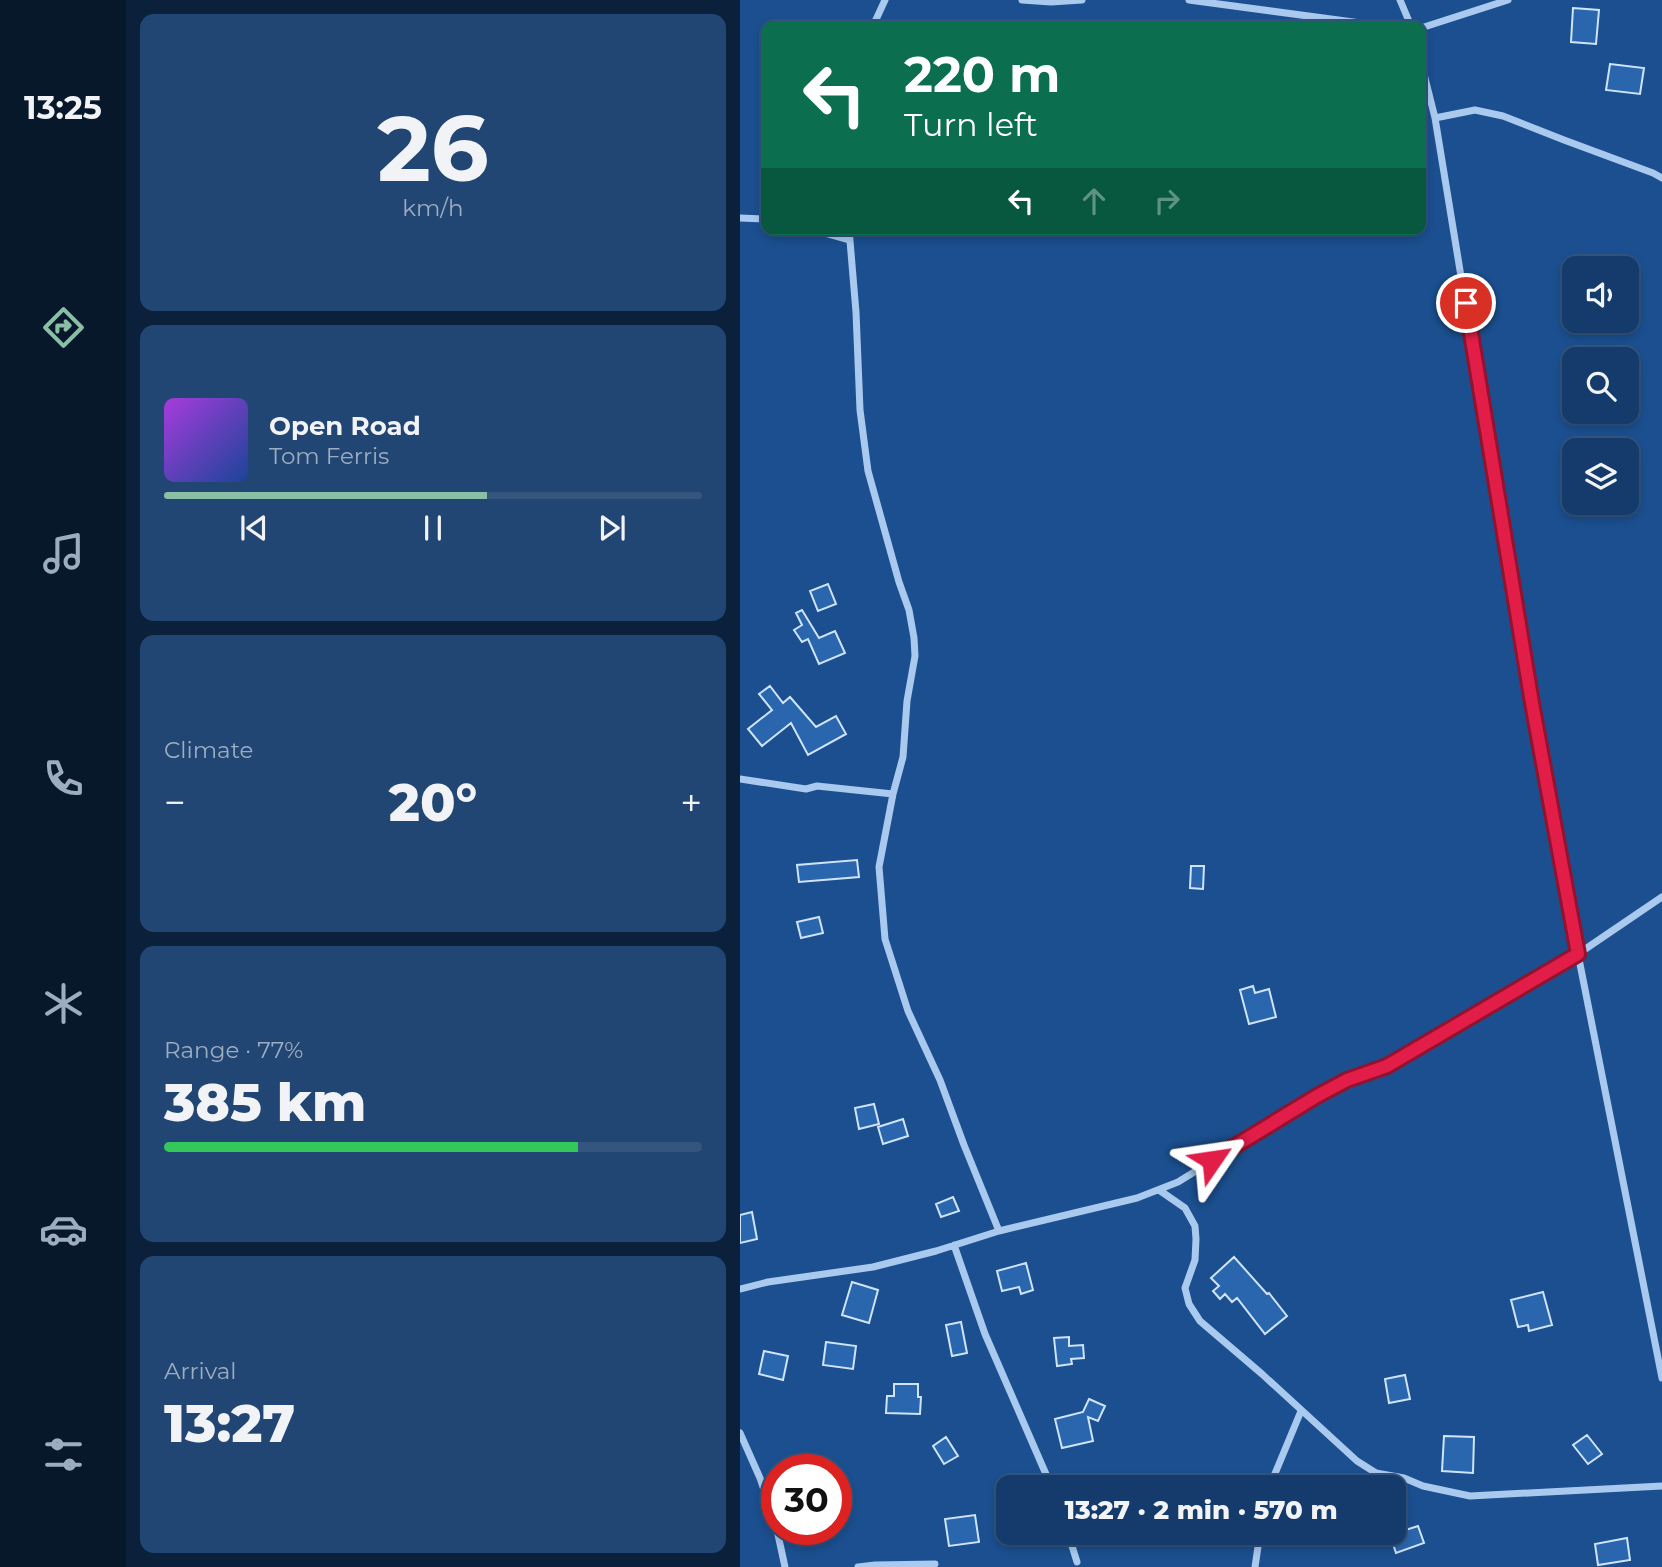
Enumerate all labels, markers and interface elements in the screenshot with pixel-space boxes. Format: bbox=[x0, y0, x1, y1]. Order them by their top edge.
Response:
text: 220 m bbox=[904, 45, 1060, 104]
icon: left bbox=[789, 49, 880, 140]
text: 13:25 bbox=[24, 88, 102, 127]
text: 26 bbox=[377, 93, 489, 204]
text: Turn left bbox=[904, 105, 1038, 144]
icon: left bbox=[1002, 182, 1040, 220]
icon: ahead bbox=[1075, 182, 1113, 220]
icon: right bbox=[1148, 182, 1186, 220]
text: km/h bbox=[402, 194, 464, 222]
map controls bbox=[1562, 256, 1639, 515]
button: sound bbox=[1562, 256, 1639, 333]
pin bbox=[1436, 273, 1496, 333]
icon: arrive bbox=[1447, 284, 1485, 322]
icon: directions bbox=[39, 303, 88, 352]
button: search bbox=[1562, 347, 1639, 424]
text: Open Road bbox=[269, 410, 421, 442]
button: layers bbox=[1562, 438, 1639, 515]
text: Tom Ferris bbox=[269, 442, 389, 470]
icon: previous bbox=[235, 509, 273, 547]
icon: pause bbox=[414, 509, 452, 547]
icon: next bbox=[593, 509, 631, 547]
icon: music bbox=[39, 529, 88, 578]
text: Climate bbox=[164, 736, 253, 764]
icon: phone bbox=[39, 754, 88, 803]
text: 20° bbox=[389, 771, 477, 834]
text: − bbox=[164, 779, 186, 826]
text: + bbox=[680, 779, 702, 826]
icon: climate bbox=[39, 979, 88, 1028]
text: Range · 77% bbox=[164, 1036, 303, 1064]
text: 385 km bbox=[164, 1071, 366, 1134]
position arrow bbox=[1175, 1123, 1249, 1197]
icon: car bbox=[39, 1205, 88, 1254]
text: Arrival bbox=[164, 1357, 237, 1385]
text: 13:27 bbox=[164, 1392, 295, 1455]
icon: filters bbox=[39, 1430, 88, 1479]
speed limit sign: 30 bbox=[761, 1454, 852, 1545]
text: 13:27 · 2 min · 570 m bbox=[1064, 1494, 1338, 1526]

